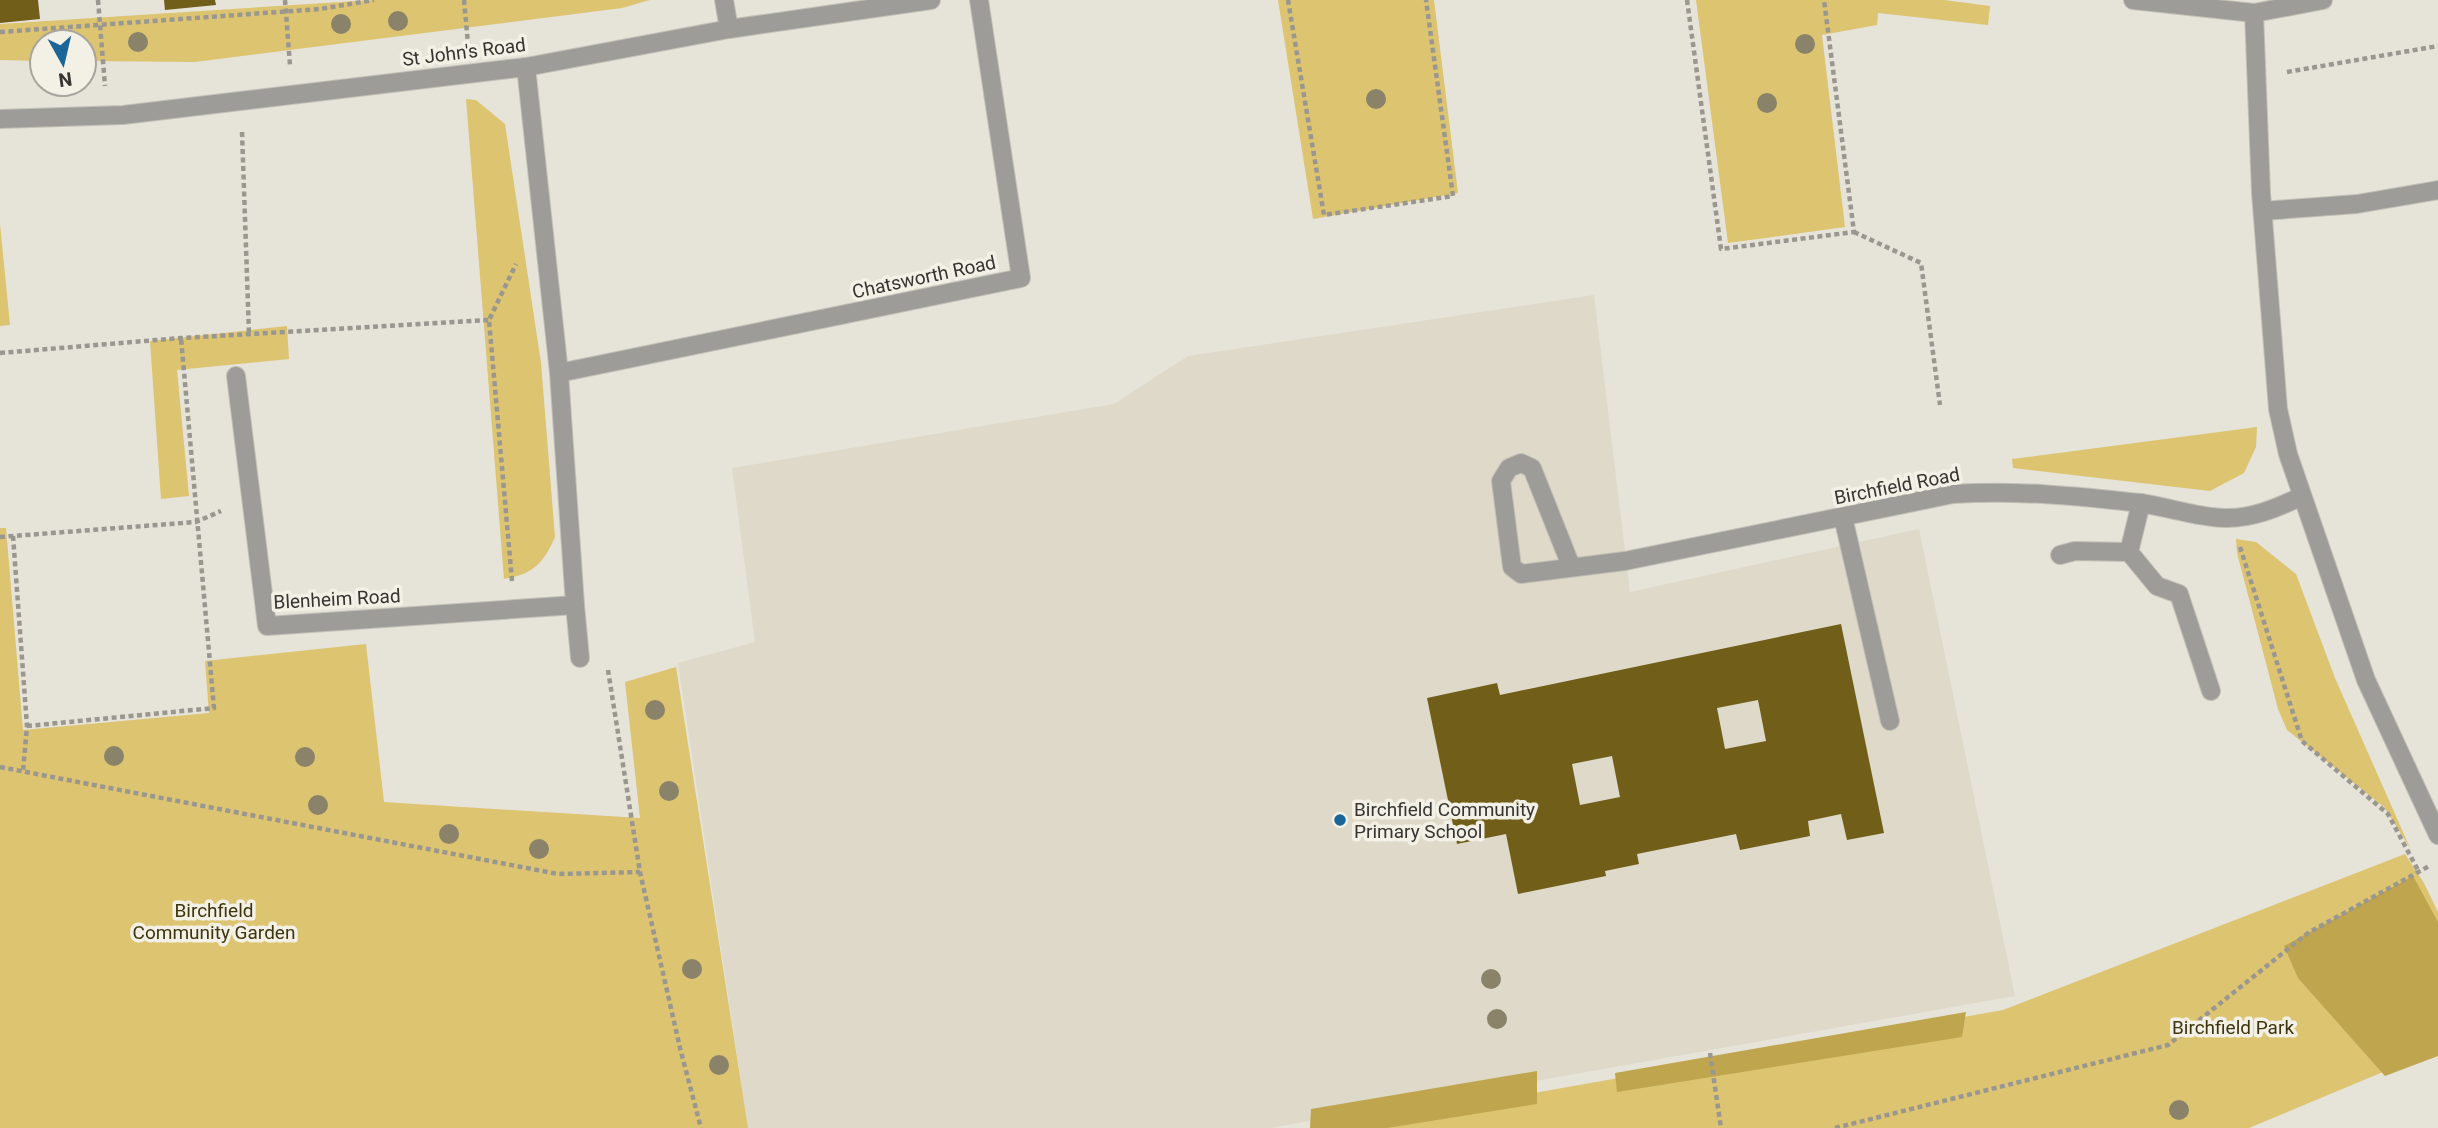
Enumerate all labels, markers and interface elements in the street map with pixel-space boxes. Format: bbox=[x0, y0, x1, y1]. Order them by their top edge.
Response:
north arrow bbox=[28, 28, 98, 98]
street label: St John's Road bbox=[401, 33, 527, 71]
text: N bbox=[57, 67, 74, 92]
street label: Chatsworth Road bbox=[850, 251, 998, 303]
street label: Birchfield Road bbox=[1832, 463, 1962, 509]
street label: Blenheim Road bbox=[273, 584, 401, 614]
place label: Birchfield Community Primary School bbox=[1354, 798, 1535, 843]
marker: Birchfield Community Primary School bbox=[1332, 812, 1348, 828]
park label: Birchfield Community Garden bbox=[133, 899, 295, 944]
park label: Birchfield Park bbox=[2172, 1016, 2294, 1039]

